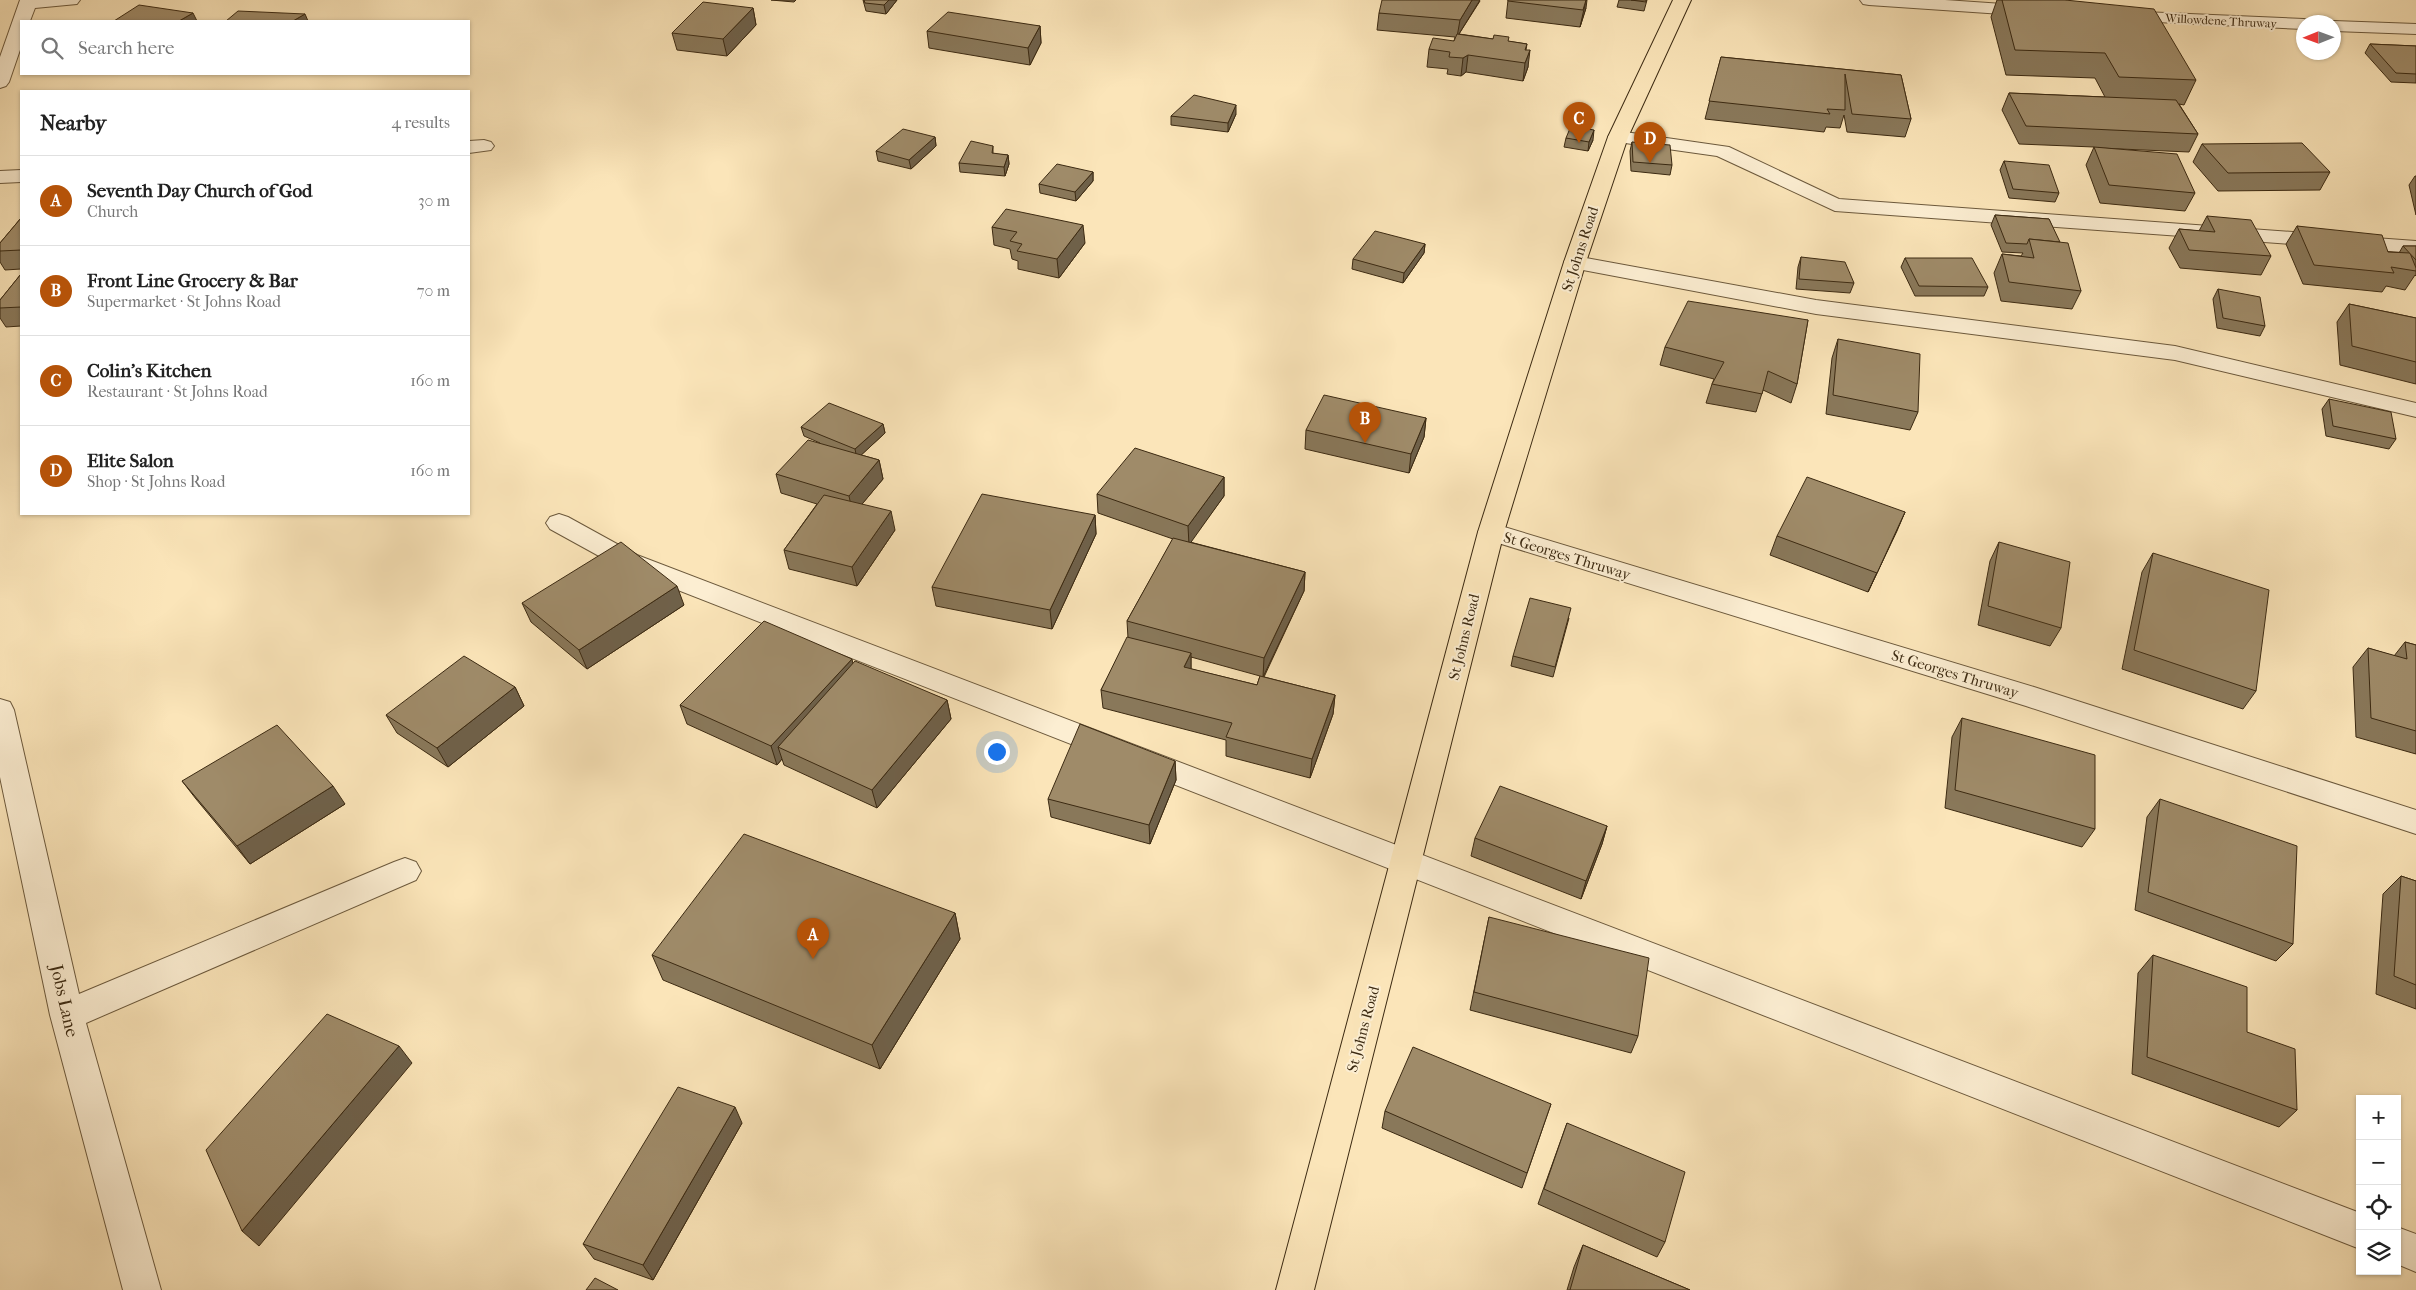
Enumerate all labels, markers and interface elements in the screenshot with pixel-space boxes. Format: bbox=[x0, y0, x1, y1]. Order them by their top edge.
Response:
street label: Willowdene Thruway bbox=[2164, 11, 2278, 31]
north arrow bbox=[2296, 15, 2341, 60]
search box bbox=[20, 20, 470, 75]
icon: search bbox=[38, 34, 66, 62]
text: Search here bbox=[78, 37, 174, 59]
pin: C bbox=[1563, 102, 1595, 143]
text: Nearby bbox=[40, 111, 106, 135]
text: 4 results bbox=[392, 113, 450, 132]
pin: D bbox=[1634, 122, 1666, 163]
text: Seventh Day Church of God bbox=[87, 180, 312, 202]
text: A bbox=[51, 191, 61, 210]
text: 30 m bbox=[418, 191, 450, 210]
text: Church bbox=[87, 202, 138, 221]
street label: St Johns Road bbox=[1558, 203, 1602, 294]
text: Front Line Grocery & Bar bbox=[87, 270, 298, 292]
text: B bbox=[51, 281, 61, 300]
text: 70 m bbox=[417, 281, 450, 300]
text: Supermarket · St Johns Road bbox=[87, 292, 281, 311]
text: Colin's Kitchen bbox=[87, 360, 212, 382]
text: C bbox=[51, 371, 61, 390]
text: 160 m bbox=[410, 371, 450, 390]
text: Restaurant · St Johns Road bbox=[87, 382, 268, 401]
pin: B bbox=[1349, 402, 1381, 443]
text: Elite Salon bbox=[87, 450, 174, 472]
text: D bbox=[50, 461, 62, 480]
text: 160 m bbox=[410, 461, 450, 480]
text: Shop · St Johns Road bbox=[87, 472, 225, 491]
street label: St Georges Thruway bbox=[1501, 528, 1634, 584]
street label: St Johns Road bbox=[1445, 591, 1484, 682]
street label: St Georges Thruway bbox=[1889, 646, 2022, 702]
your location bbox=[984, 739, 1010, 765]
pin: A bbox=[797, 918, 829, 959]
street label: Jobs Lane bbox=[45, 961, 83, 1039]
street label: St Johns Road bbox=[1343, 983, 1383, 1074]
map controls bbox=[2356, 1095, 2401, 1275]
button: + bbox=[2356, 1095, 2401, 1140]
button: − bbox=[2356, 1140, 2401, 1185]
button: locate bbox=[2356, 1185, 2401, 1230]
button: layers bbox=[2356, 1230, 2401, 1275]

